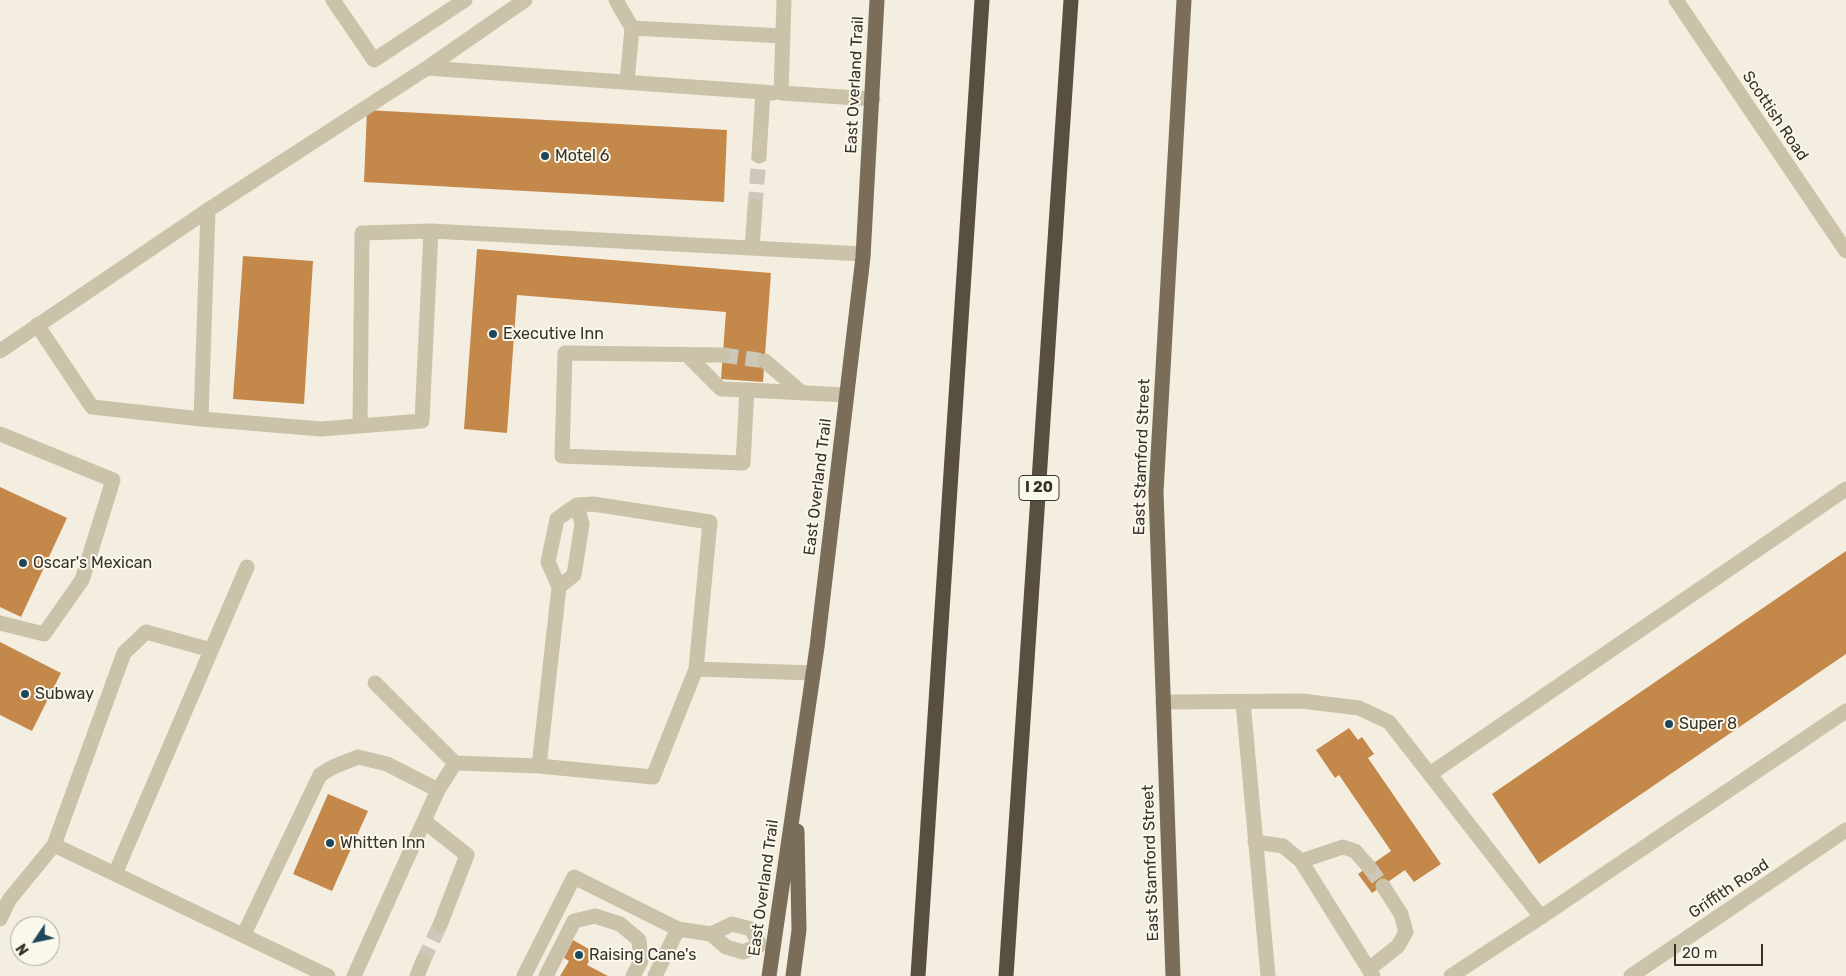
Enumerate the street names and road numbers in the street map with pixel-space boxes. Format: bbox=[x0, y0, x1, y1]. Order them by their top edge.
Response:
street label: East Overland Trail bbox=[842, 16, 868, 154]
street label: Scottish Road bbox=[1738, 68, 1812, 164]
street label: East Stamford Street bbox=[1130, 378, 1154, 536]
street label: East Overland Trail bbox=[800, 418, 836, 556]
road number: I 20 bbox=[1019, 476, 1059, 500]
street label: East Stamford Street bbox=[1139, 784, 1163, 942]
street label: East Overland Trail bbox=[745, 819, 783, 957]
street label: Griffith Road bbox=[1685, 855, 1773, 923]

